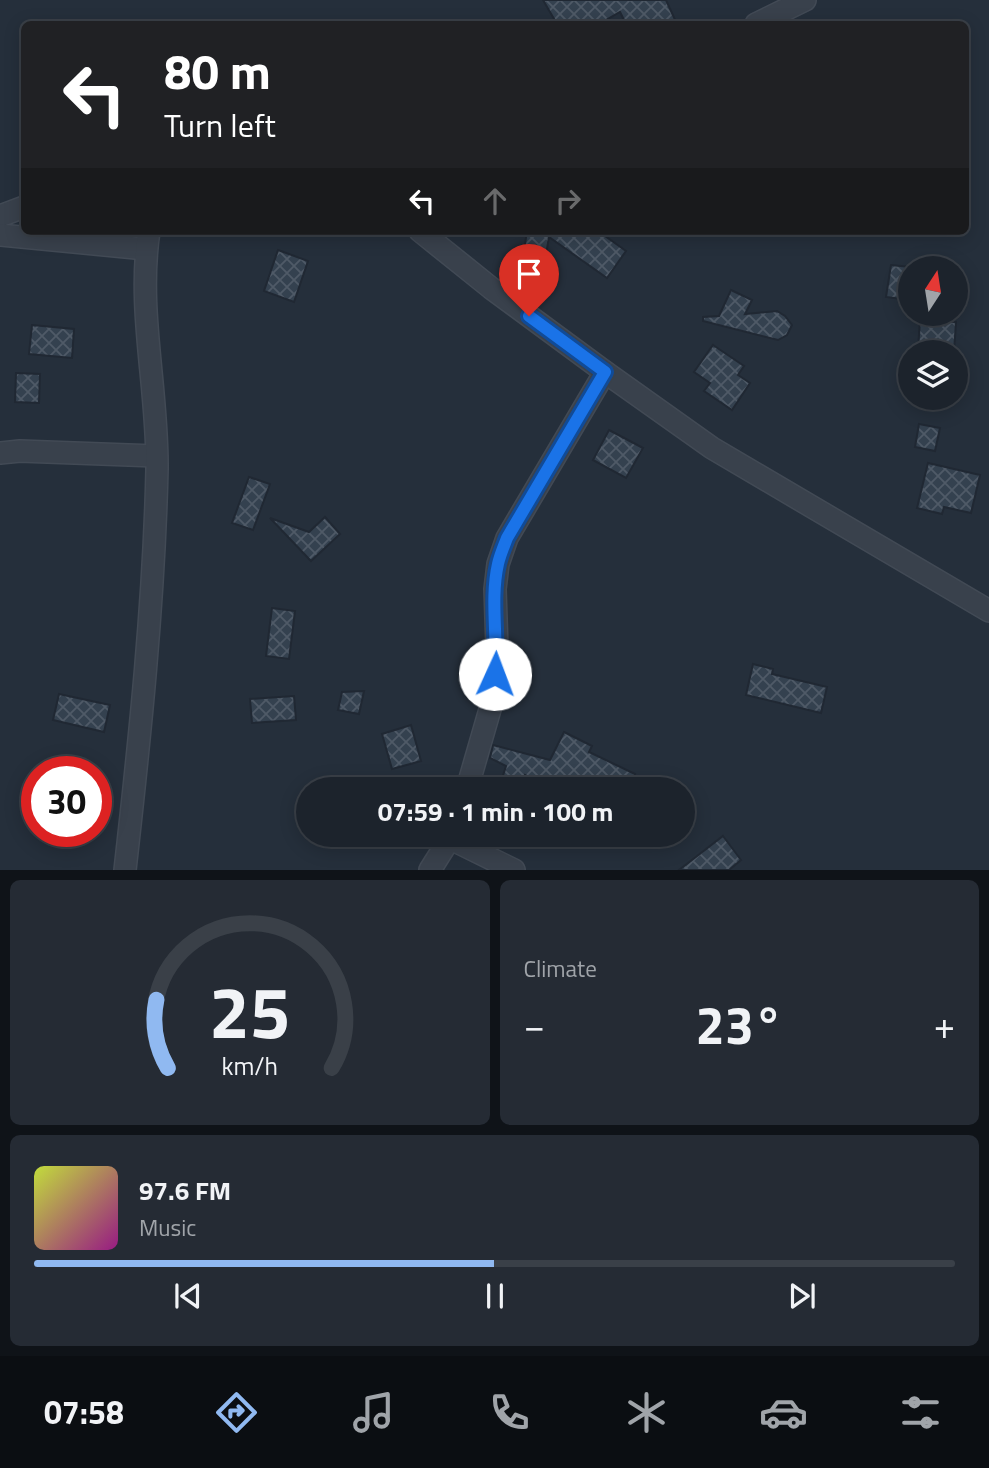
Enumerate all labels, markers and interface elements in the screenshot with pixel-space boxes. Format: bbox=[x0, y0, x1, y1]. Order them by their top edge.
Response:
text: 80 m bbox=[164, 33, 271, 108]
icon: left bbox=[49, 49, 140, 140]
text: Turn left bbox=[164, 101, 276, 149]
icon: left bbox=[403, 182, 441, 220]
icon: ahead bbox=[476, 182, 514, 220]
icon: right bbox=[549, 182, 587, 220]
pin bbox=[499, 244, 559, 316]
icon: arrive bbox=[510, 255, 548, 293]
north arrow bbox=[898, 256, 968, 326]
map controls bbox=[898, 256, 968, 410]
button: layers bbox=[898, 340, 968, 410]
position arrow bbox=[458, 637, 532, 711]
speed limit sign: 30 bbox=[21, 756, 112, 847]
text: 07:59 · 1 min · 100 m bbox=[378, 792, 613, 831]
text: Climate bbox=[524, 951, 597, 986]
text: 25 bbox=[209, 957, 291, 1067]
text: 23° bbox=[696, 985, 783, 1064]
text: − bbox=[524, 996, 545, 1054]
text: + bbox=[934, 996, 955, 1054]
text: km/h bbox=[221, 1047, 278, 1085]
text: 97.6 FM bbox=[139, 1171, 231, 1210]
text: Music bbox=[139, 1210, 196, 1245]
icon: previous bbox=[169, 1277, 207, 1315]
icon: pause bbox=[476, 1277, 514, 1315]
icon: next bbox=[783, 1277, 821, 1315]
text: 07:58 bbox=[44, 1388, 124, 1436]
icon: directions bbox=[212, 1388, 261, 1437]
icon: music bbox=[349, 1388, 398, 1437]
icon: phone bbox=[485, 1388, 534, 1437]
icon: climate bbox=[622, 1388, 671, 1437]
icon: car bbox=[759, 1388, 808, 1437]
icon: filters bbox=[896, 1388, 945, 1437]

